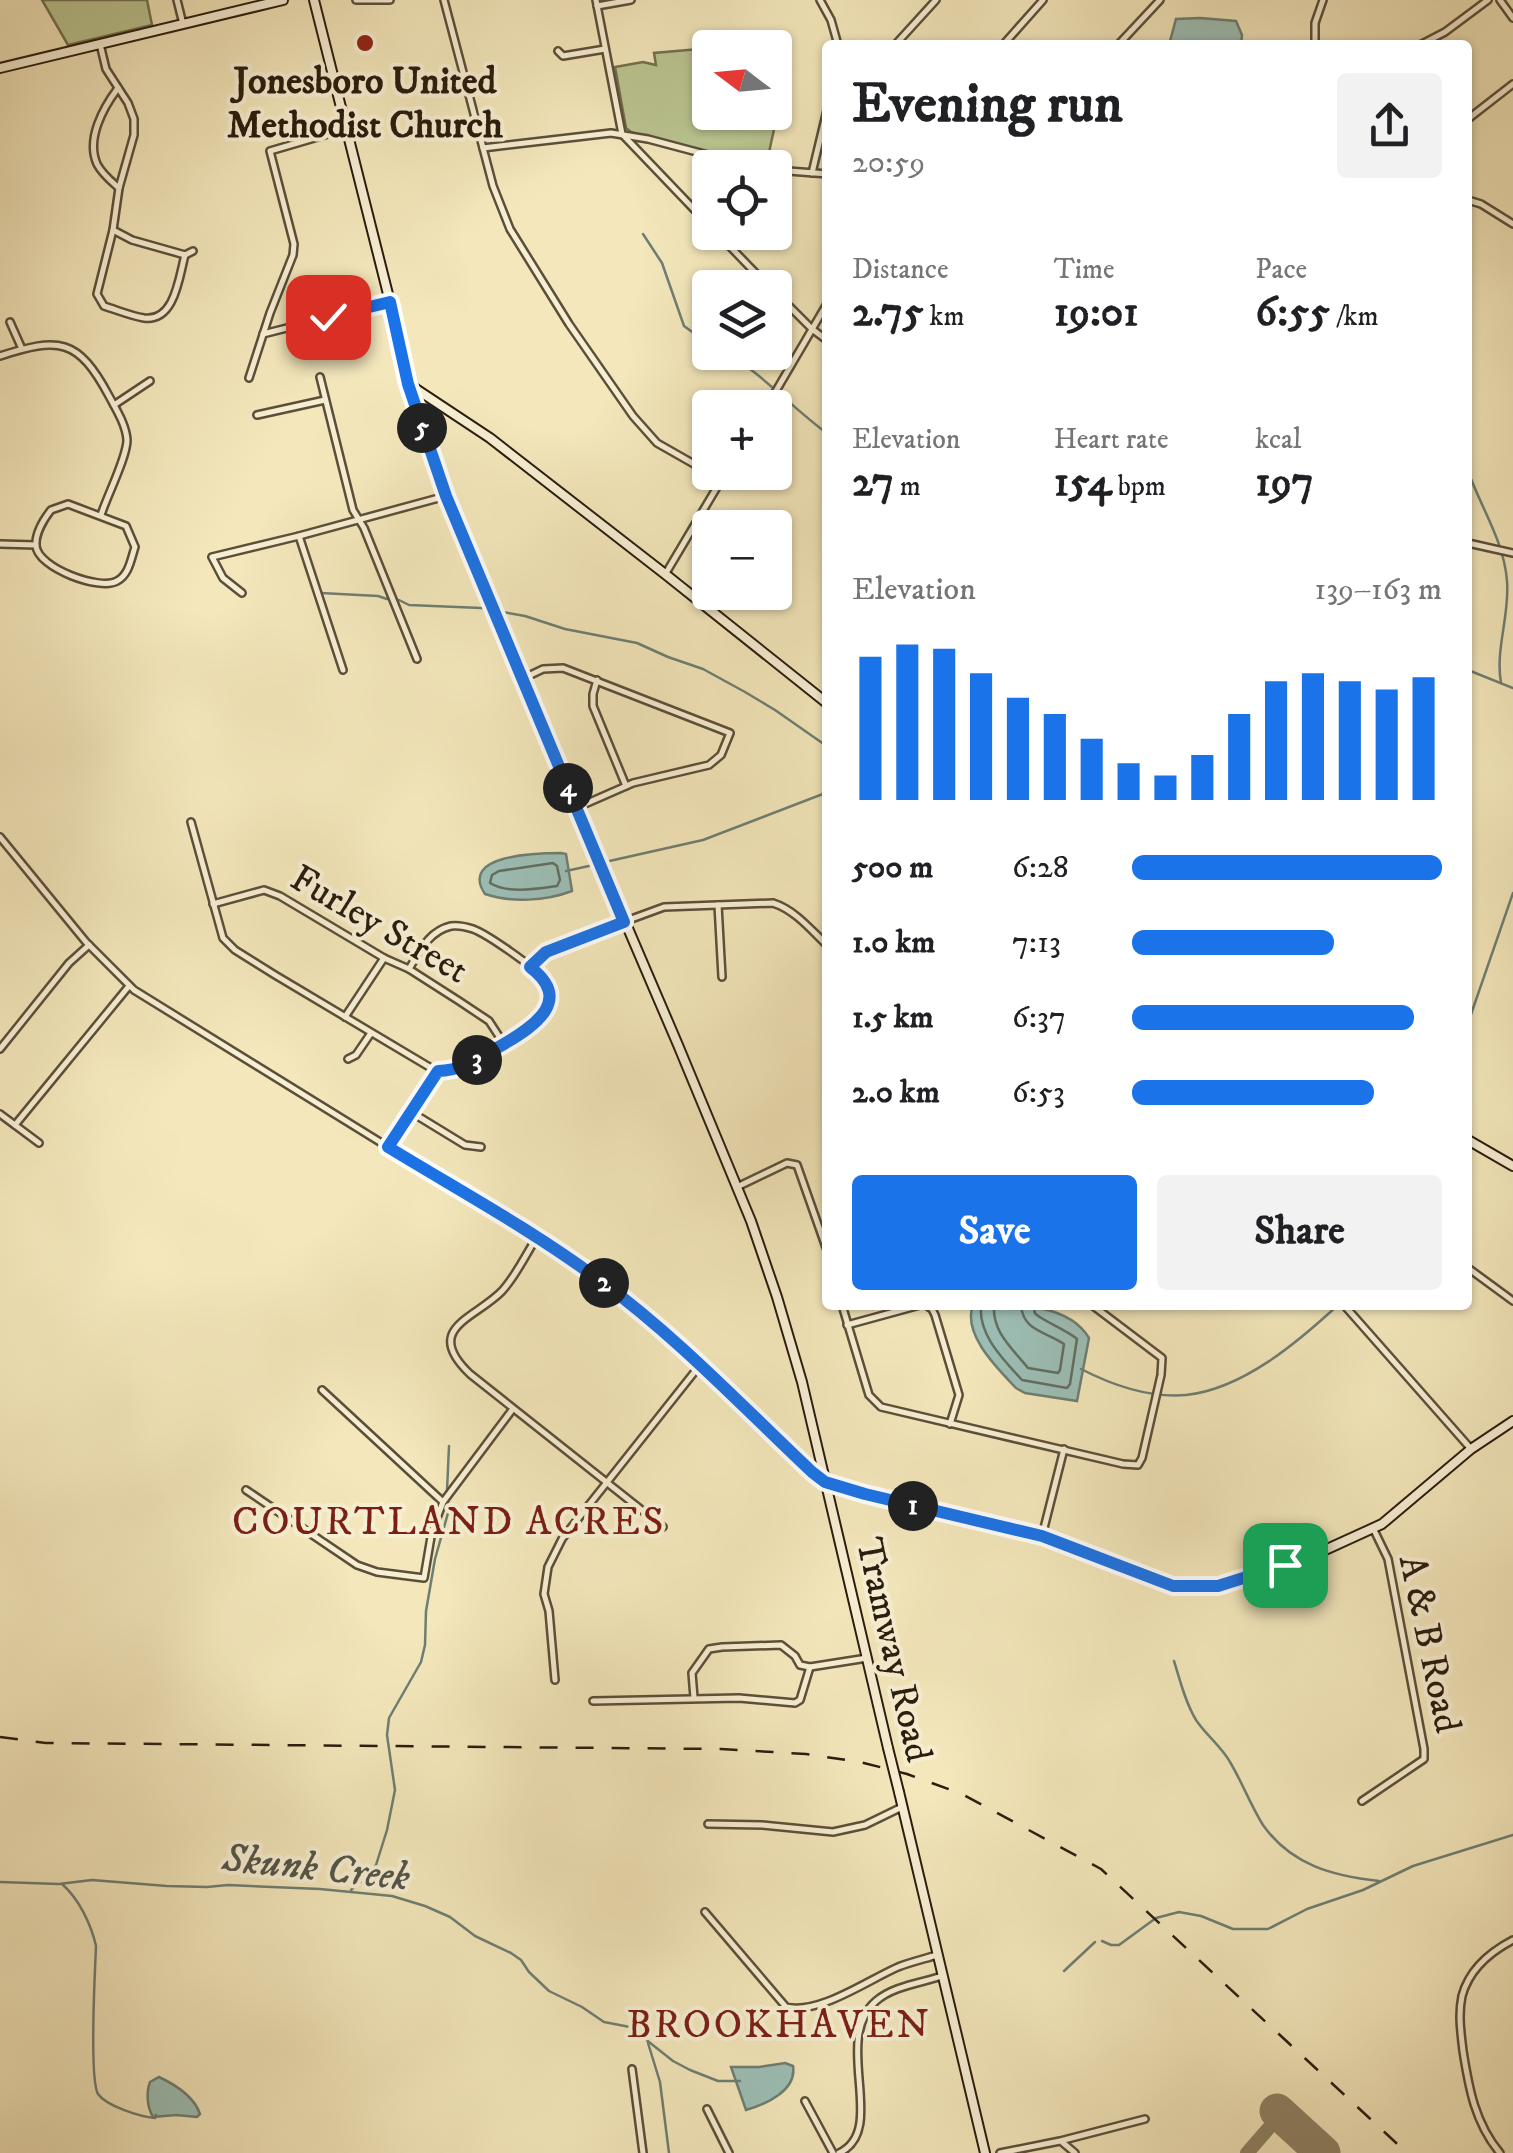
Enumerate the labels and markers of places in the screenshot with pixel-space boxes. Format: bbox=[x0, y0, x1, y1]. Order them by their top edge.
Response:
marker: Jonesboro United Methodist Church bbox=[354, 32, 376, 54]
place label: Jonesboro United Methodist Church bbox=[227, 58, 503, 150]
pin bbox=[286, 275, 371, 360]
pin: 5 bbox=[397, 403, 447, 453]
pin: 4 bbox=[543, 763, 593, 813]
pin: 3 bbox=[452, 1035, 502, 1085]
pin: 2 bbox=[579, 1258, 629, 1308]
pin: 1 bbox=[888, 1481, 938, 1531]
pin bbox=[1243, 1523, 1328, 1608]

